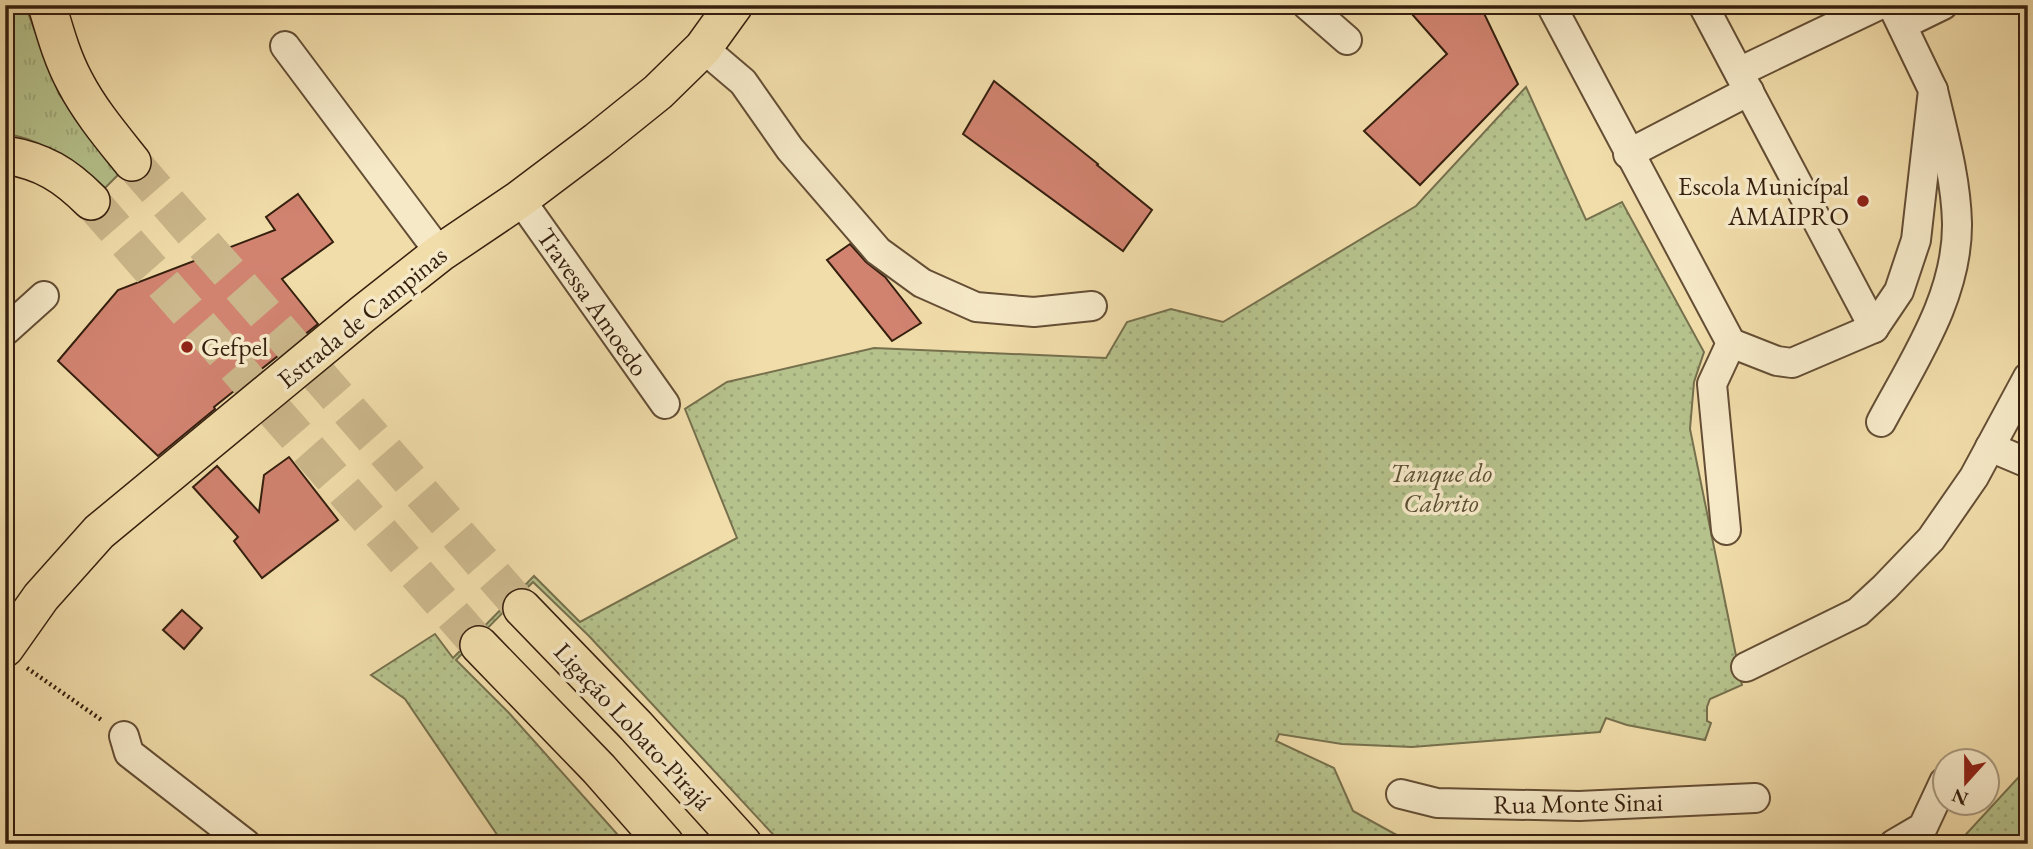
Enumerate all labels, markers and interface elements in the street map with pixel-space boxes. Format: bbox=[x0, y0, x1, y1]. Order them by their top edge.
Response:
place label: Escola Municípal AMAIPRO bbox=[1678, 169, 1849, 233]
marker: Escola Municípal AMAIPRO bbox=[1855, 193, 1871, 209]
street label: Travessa Amoedo bbox=[529, 221, 657, 383]
street label: Estrada de Campinas bbox=[270, 238, 454, 396]
place label: Gefpel bbox=[201, 330, 268, 364]
marker: Gefpel bbox=[179, 339, 195, 355]
park label: Tanque do Cabrito bbox=[1390, 456, 1492, 520]
street label: Ligação Lobato-Pirajá bbox=[547, 635, 720, 817]
north arrow bbox=[1932, 748, 2002, 818]
text: N bbox=[1948, 783, 1972, 812]
street label: Rua Monte Sinai bbox=[1493, 785, 1663, 821]

